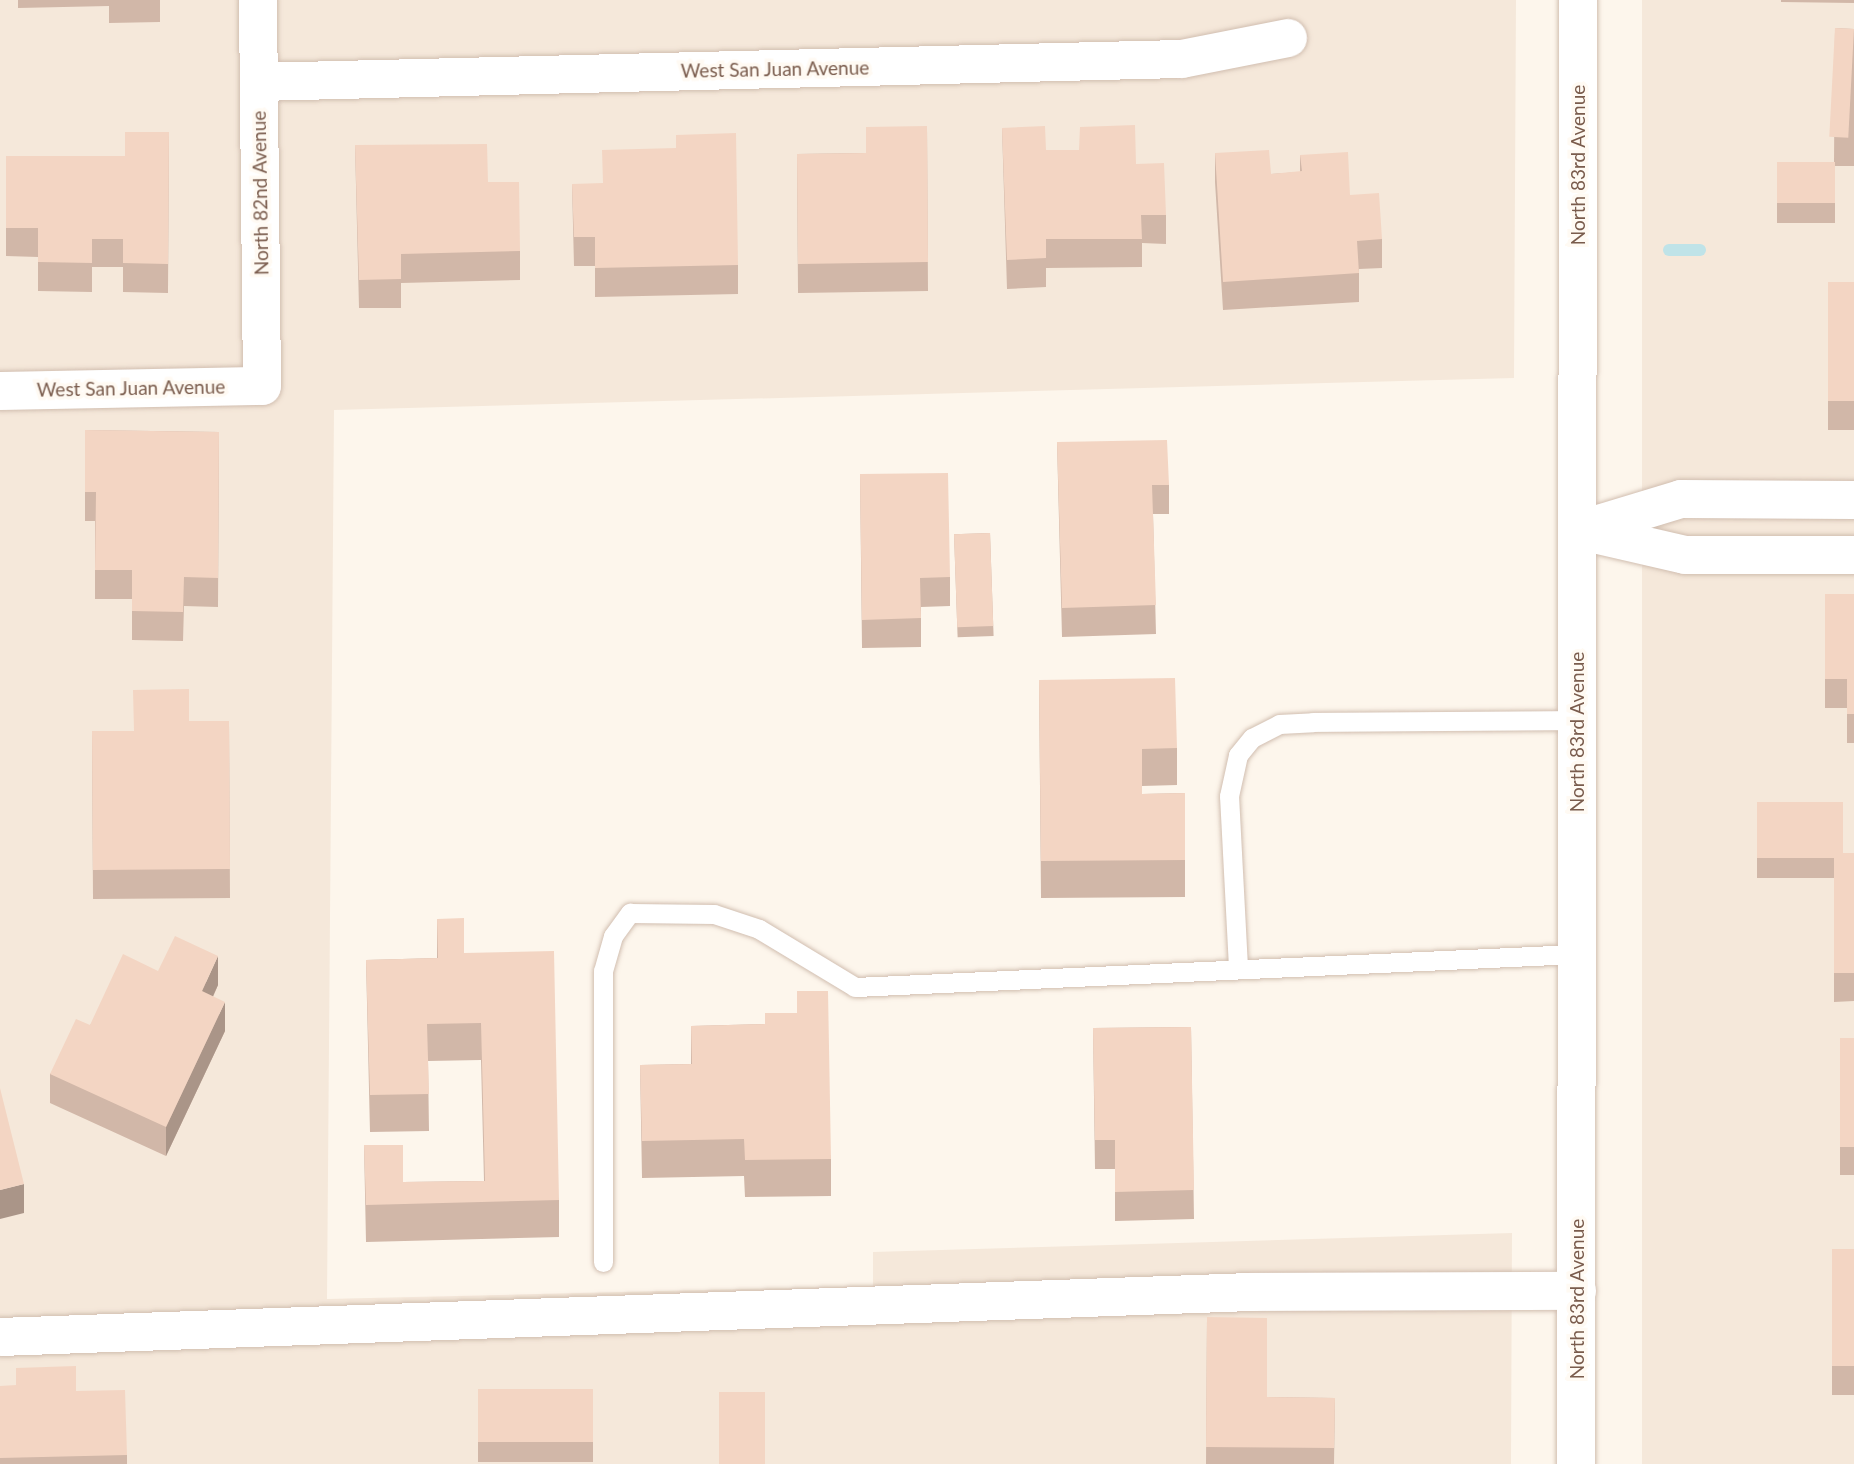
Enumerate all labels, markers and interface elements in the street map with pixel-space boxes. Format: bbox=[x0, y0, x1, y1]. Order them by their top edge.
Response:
street label: West San Juan Avenue bbox=[680, 56, 870, 82]
street label: North 83rd Avenue bbox=[1567, 84, 1589, 246]
street label: North 82nd Avenue bbox=[247, 110, 273, 276]
street label: West San Juan Avenue bbox=[36, 375, 226, 401]
street label: North 83rd Avenue bbox=[1566, 651, 1588, 813]
street label: North 83rd Avenue bbox=[1566, 1218, 1588, 1380]

